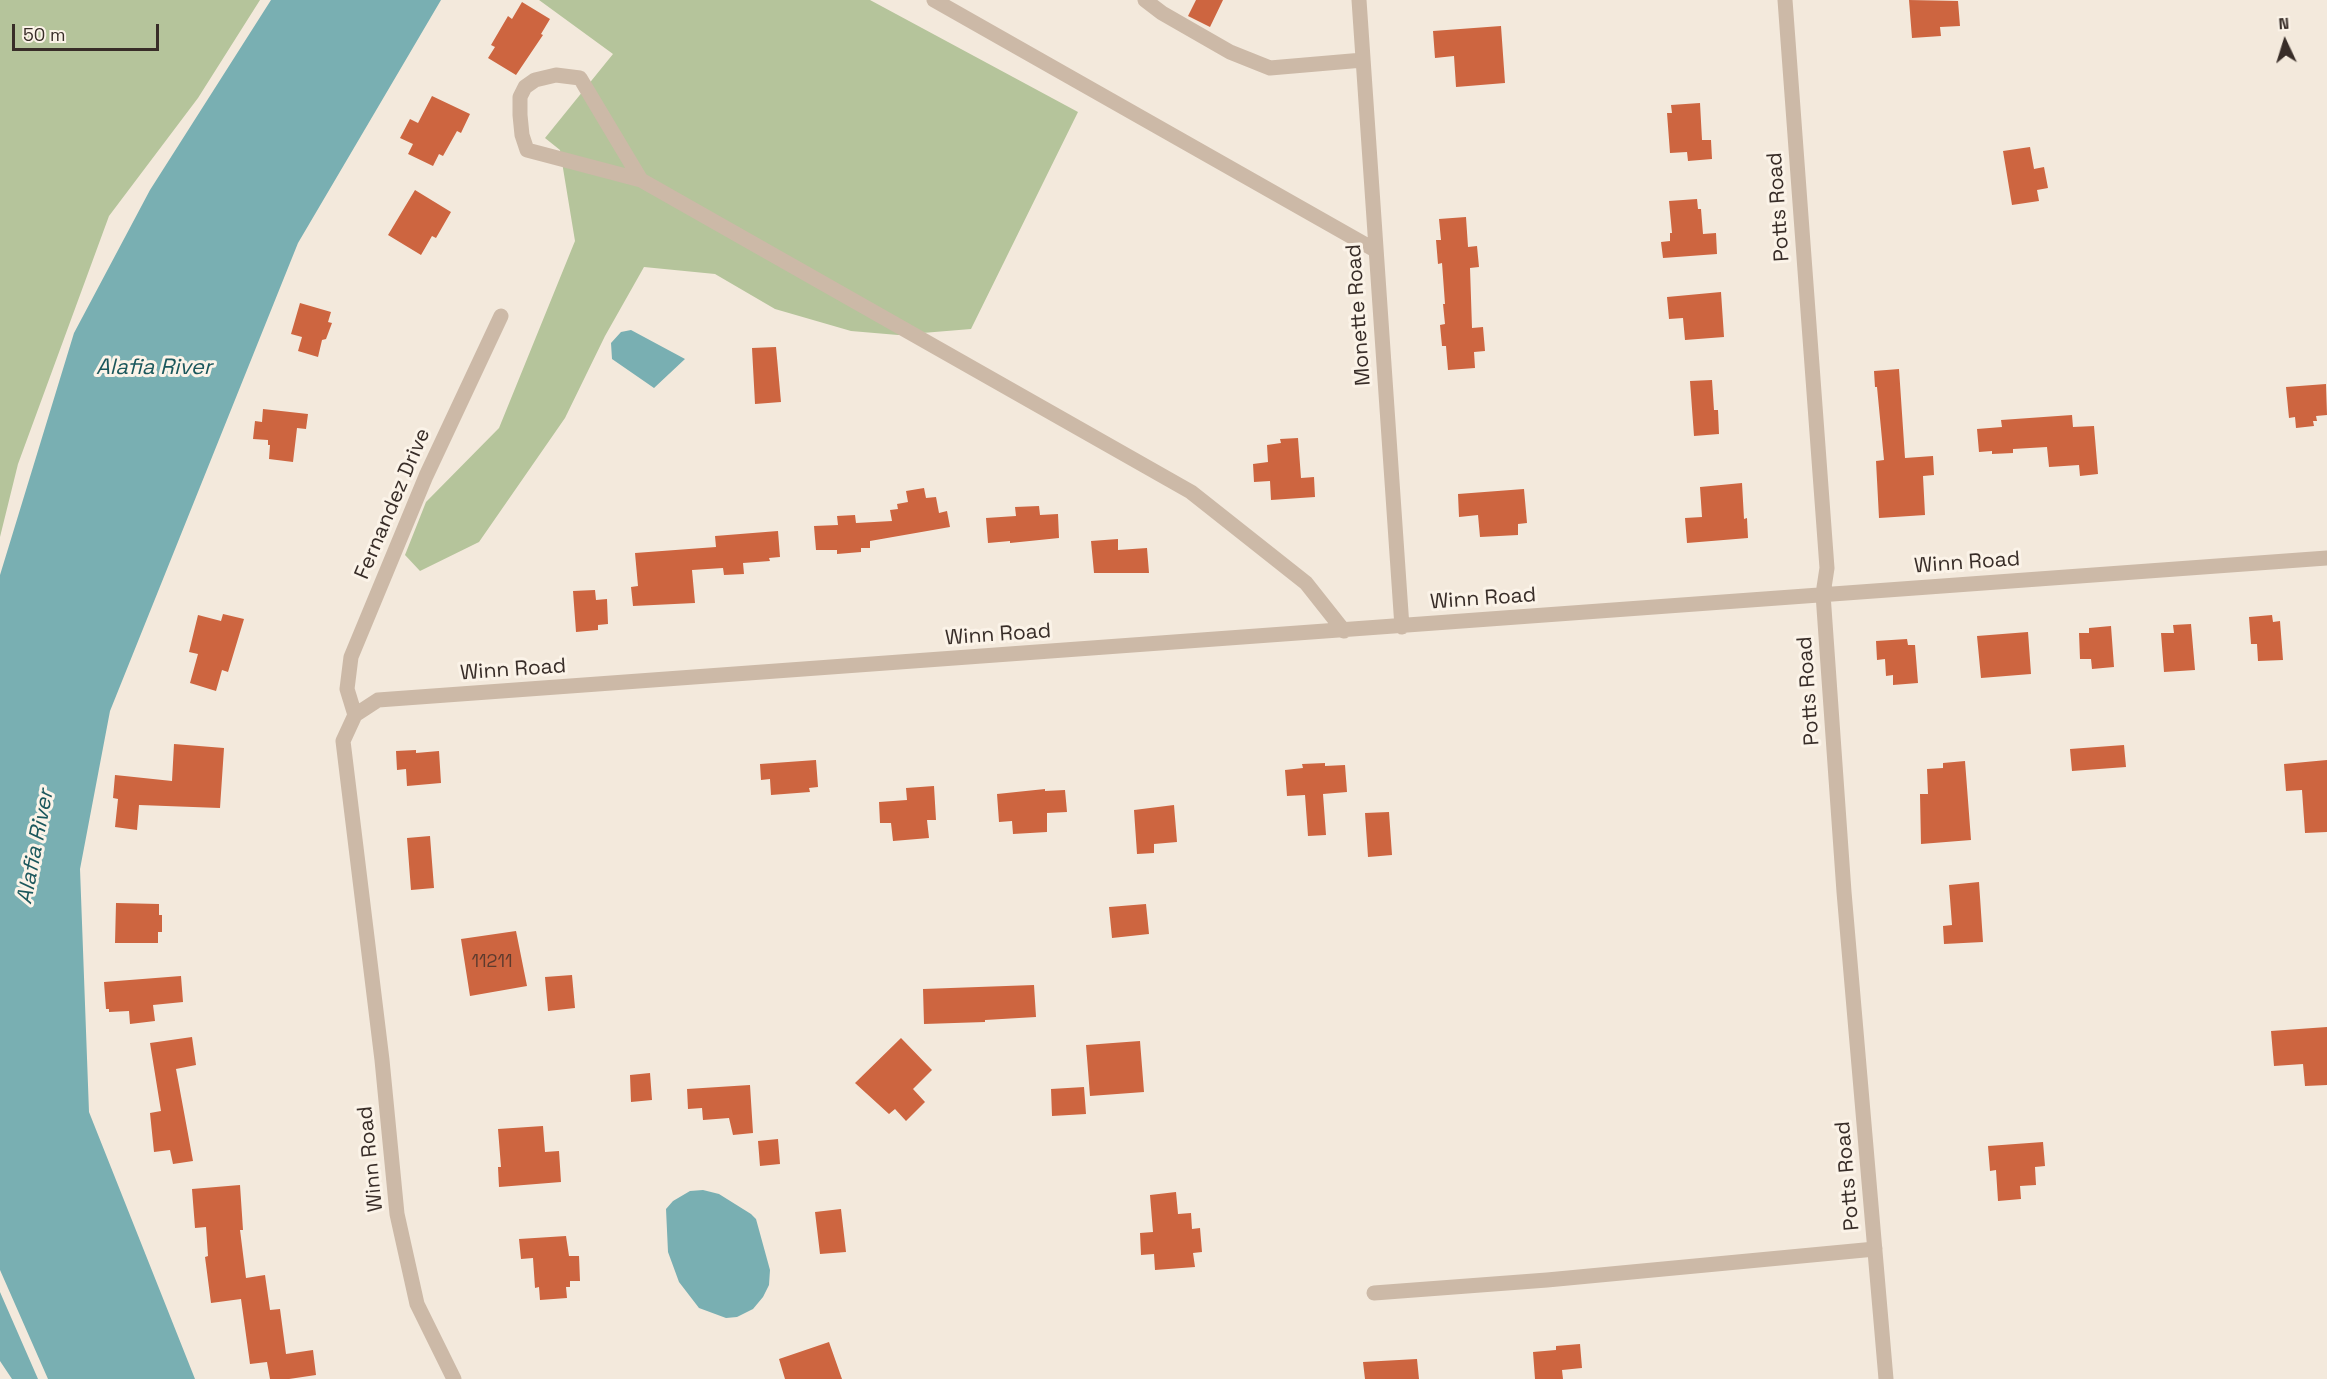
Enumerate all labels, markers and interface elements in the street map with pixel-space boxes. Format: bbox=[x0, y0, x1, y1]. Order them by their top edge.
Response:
scale bar bbox=[15, 12, 162, 50]
north arrow bbox=[2255, 12, 2315, 72]
text: N bbox=[2278, 13, 2290, 34]
text: 50 m bbox=[23, 23, 65, 46]
street label: Potts Road bbox=[1763, 151, 1795, 263]
street label: Monette Road bbox=[1341, 243, 1377, 387]
water label: Alafia River bbox=[96, 355, 212, 381]
street label: Fernandez Drive bbox=[350, 425, 436, 583]
street label: Winn Road bbox=[1913, 547, 2021, 579]
street label: Winn Road bbox=[1429, 583, 1537, 615]
street label: Winn Road bbox=[944, 619, 1052, 651]
street label: Potts Road bbox=[1793, 635, 1825, 747]
street label: Winn Road bbox=[459, 654, 567, 686]
water label: Alafia River bbox=[12, 788, 60, 906]
house number: 11211 bbox=[472, 951, 512, 973]
street label: Winn Road bbox=[353, 1105, 389, 1213]
street label: Potts Road bbox=[1831, 1120, 1865, 1232]

